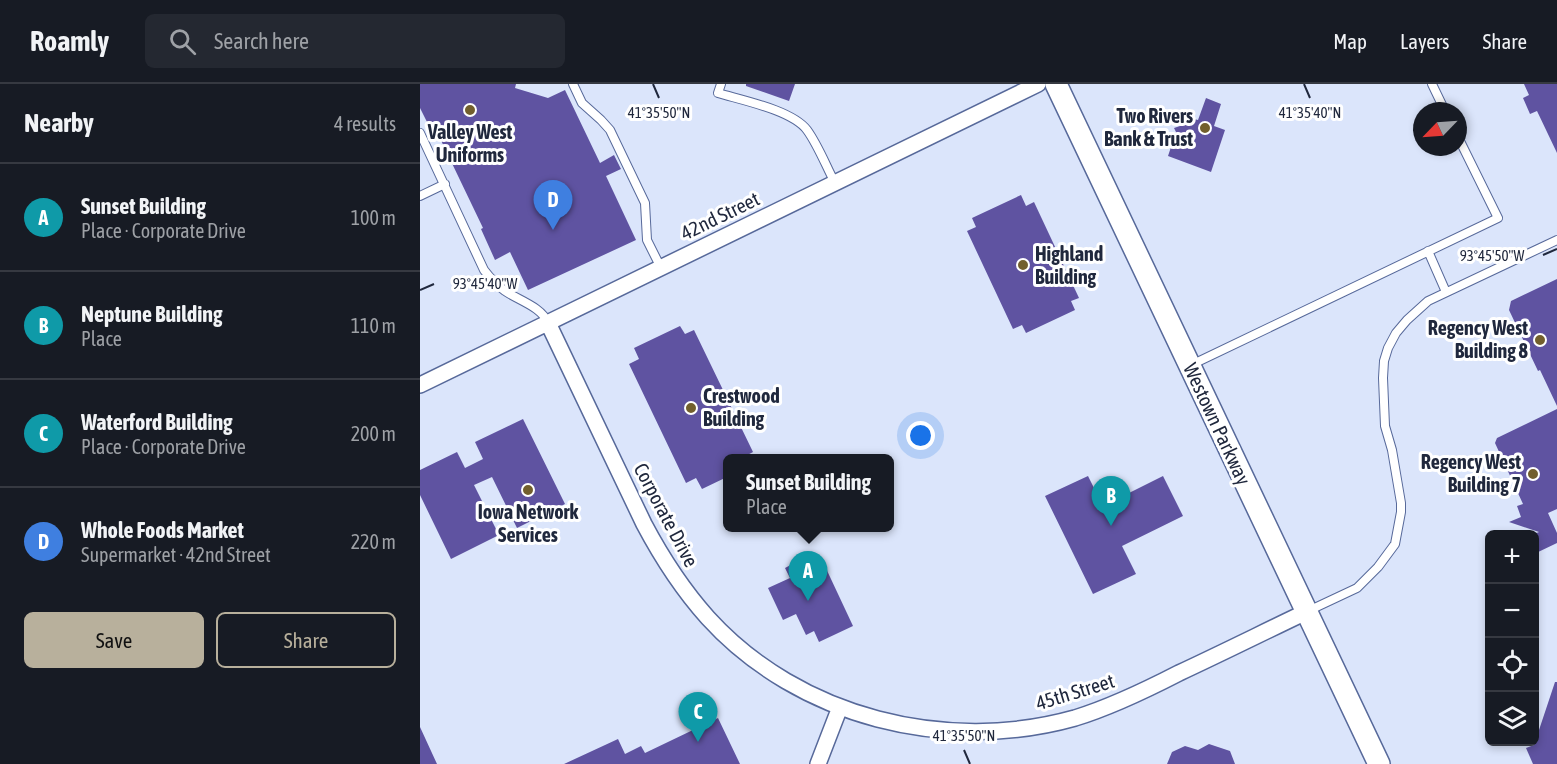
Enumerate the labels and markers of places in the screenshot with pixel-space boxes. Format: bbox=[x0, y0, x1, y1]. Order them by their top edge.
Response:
marker: Valley West Uniforms bbox=[463, 103, 477, 117]
place label: Two Rivers Bank & Trust bbox=[1104, 104, 1193, 150]
place label: Valley West Uniforms bbox=[427, 120, 513, 166]
marker: Two Rivers Bank & Trust bbox=[1198, 121, 1212, 135]
pin: D bbox=[534, 180, 572, 230]
place label: Highland Building bbox=[1035, 242, 1103, 288]
marker: Highland Building bbox=[1016, 258, 1030, 272]
place label: Regency West Building 8 bbox=[1428, 316, 1529, 362]
marker: Regency West Building 8 bbox=[1533, 333, 1547, 347]
place label: Crestwood Building bbox=[703, 384, 780, 430]
marker: Crestwood Building bbox=[684, 401, 698, 415]
place label: Regency West Building 7 bbox=[1421, 450, 1521, 496]
marker: Regency West Building 7 bbox=[1526, 467, 1540, 481]
pin: B bbox=[1092, 476, 1130, 526]
marker: Iowa Network Services bbox=[521, 483, 535, 497]
place label: Iowa Network Services bbox=[478, 500, 578, 546]
pin: A bbox=[788, 552, 828, 601]
pin: C bbox=[678, 692, 718, 742]

